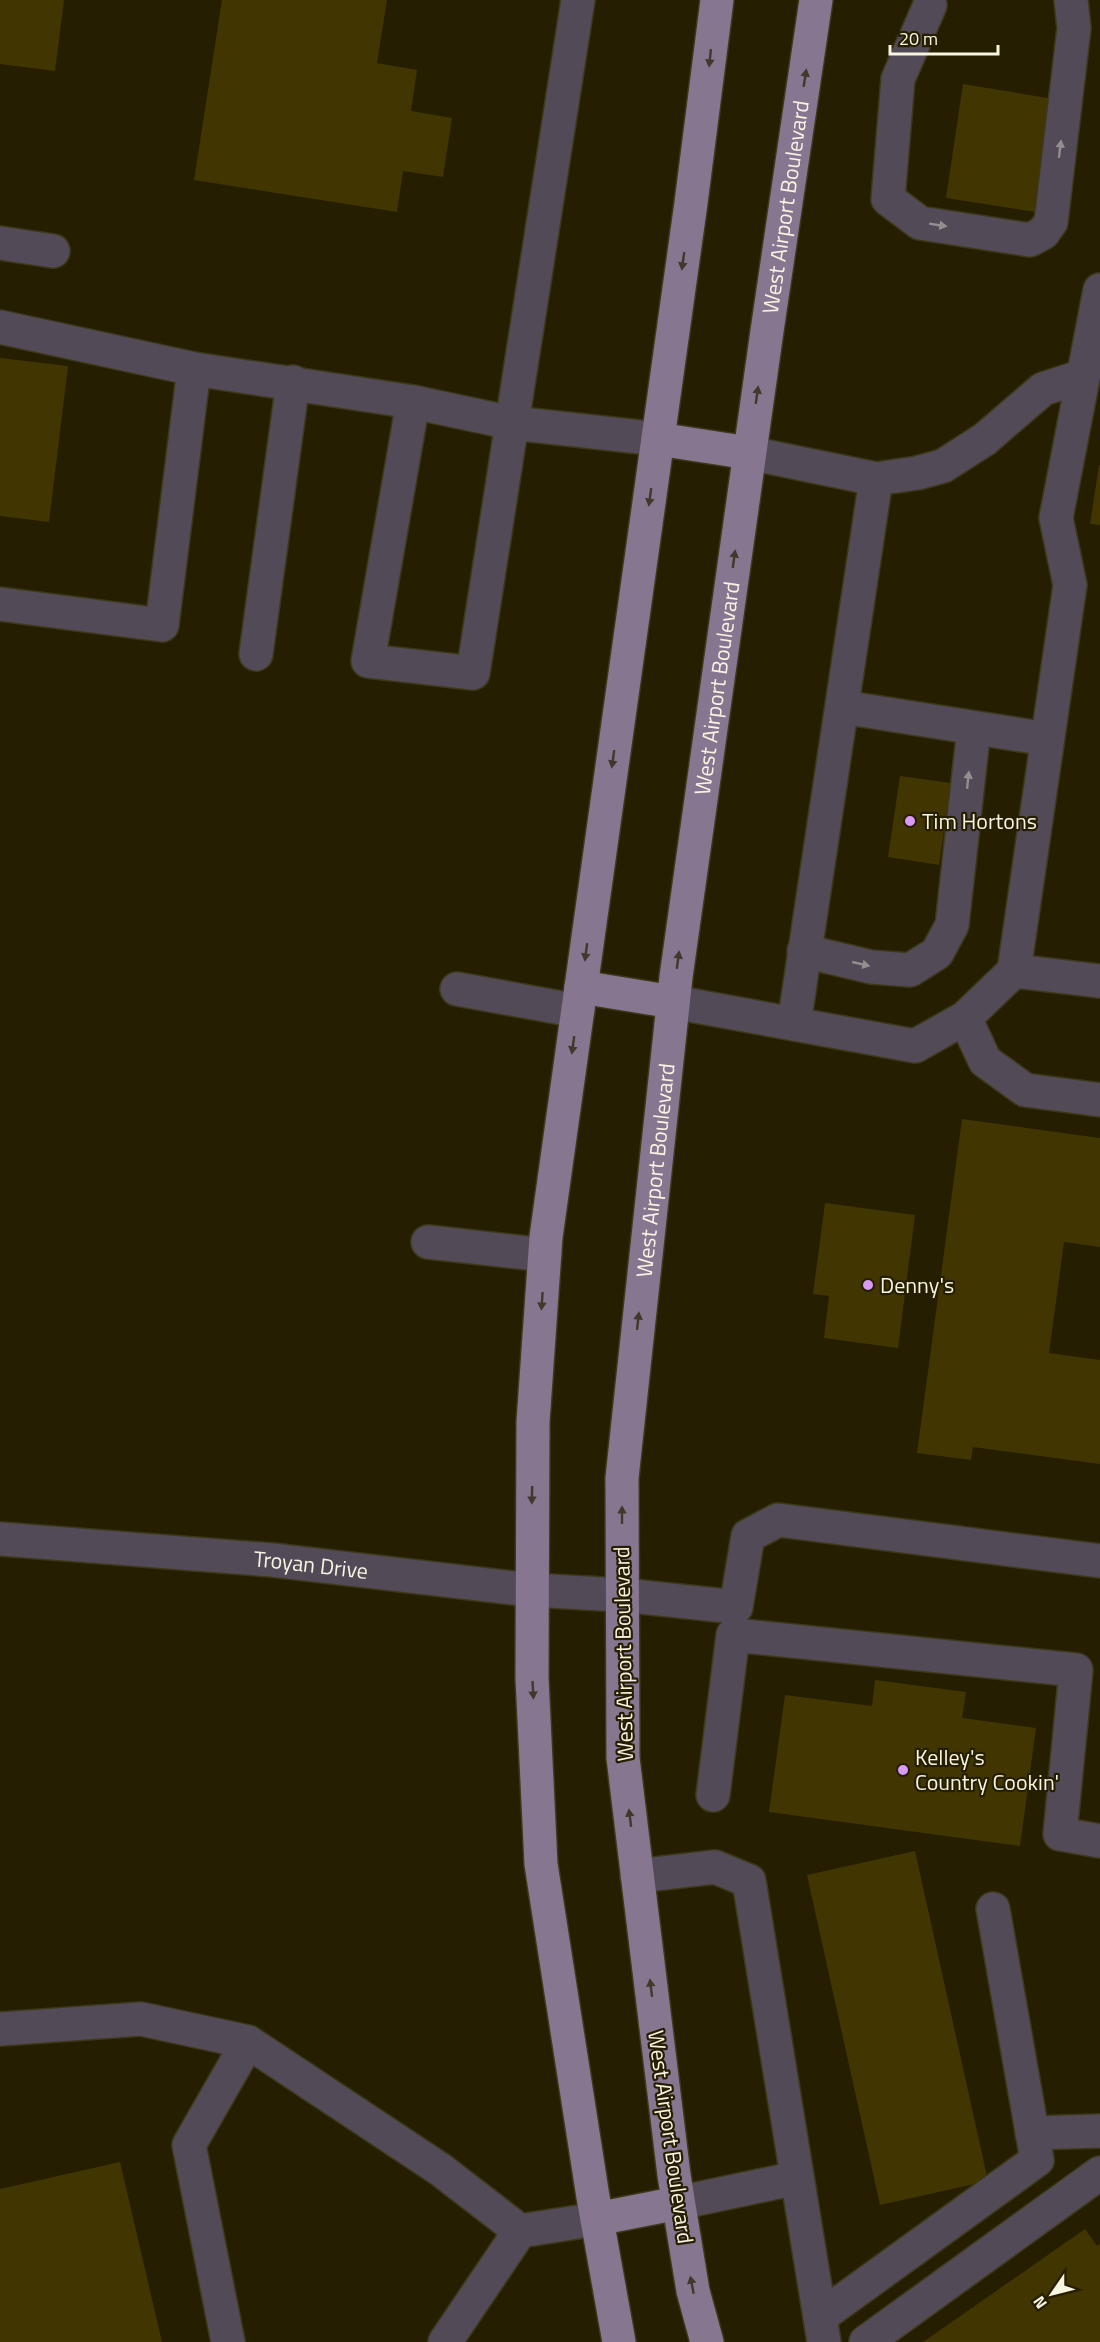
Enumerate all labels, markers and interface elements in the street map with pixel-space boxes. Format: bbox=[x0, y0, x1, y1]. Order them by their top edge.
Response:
scale bar bbox=[890, 18, 998, 56]
text: 20 m bbox=[899, 25, 938, 52]
one-way arrow bbox=[705, 49, 715, 68]
one-way arrow bbox=[800, 68, 809, 87]
street label: West Airport Boulevard bbox=[753, 98, 818, 316]
one-way arrow bbox=[1055, 139, 1064, 158]
one-way arrow bbox=[929, 221, 948, 230]
one-way arrow bbox=[679, 251, 688, 270]
one-way arrow bbox=[753, 386, 762, 405]
one-way arrow bbox=[646, 487, 655, 506]
one-way arrow bbox=[730, 550, 739, 569]
street label: West Airport Boulevard bbox=[685, 579, 749, 797]
one-way arrow bbox=[609, 750, 618, 769]
one-way arrow bbox=[963, 771, 973, 790]
place label: Tim Hortons bbox=[922, 804, 1037, 838]
marker: Tim Hortons bbox=[903, 814, 917, 828]
one-way arrow bbox=[582, 943, 591, 962]
one-way arrow bbox=[674, 951, 683, 970]
one-way arrow bbox=[852, 960, 871, 970]
one-way arrow bbox=[569, 1035, 578, 1054]
street label: West Airport Boulevard bbox=[627, 1061, 684, 1279]
place label: Denny's bbox=[880, 1268, 954, 1302]
marker: Denny's bbox=[861, 1278, 875, 1292]
one-way arrow bbox=[537, 1291, 547, 1310]
one-way arrow bbox=[633, 1312, 643, 1331]
one-way arrow bbox=[527, 1486, 537, 1505]
one-way arrow bbox=[617, 1506, 627, 1525]
street label: Troyan Drive bbox=[253, 1542, 370, 1588]
street label: West Airport Boulevard bbox=[604, 1546, 642, 1762]
one-way arrow bbox=[528, 1681, 537, 1700]
place label: Kelley's Country Cookin' bbox=[915, 1740, 1059, 1799]
marker: Kelley's Country Cookin' bbox=[896, 1763, 910, 1777]
one-way arrow bbox=[626, 1808, 635, 1827]
one-way arrow bbox=[646, 1979, 656, 1998]
street label: West Airport Boulevard bbox=[639, 2028, 703, 2246]
north arrow bbox=[1022, 2264, 1082, 2324]
one-way arrow bbox=[687, 2276, 696, 2295]
text: N bbox=[1027, 2291, 1053, 2314]

